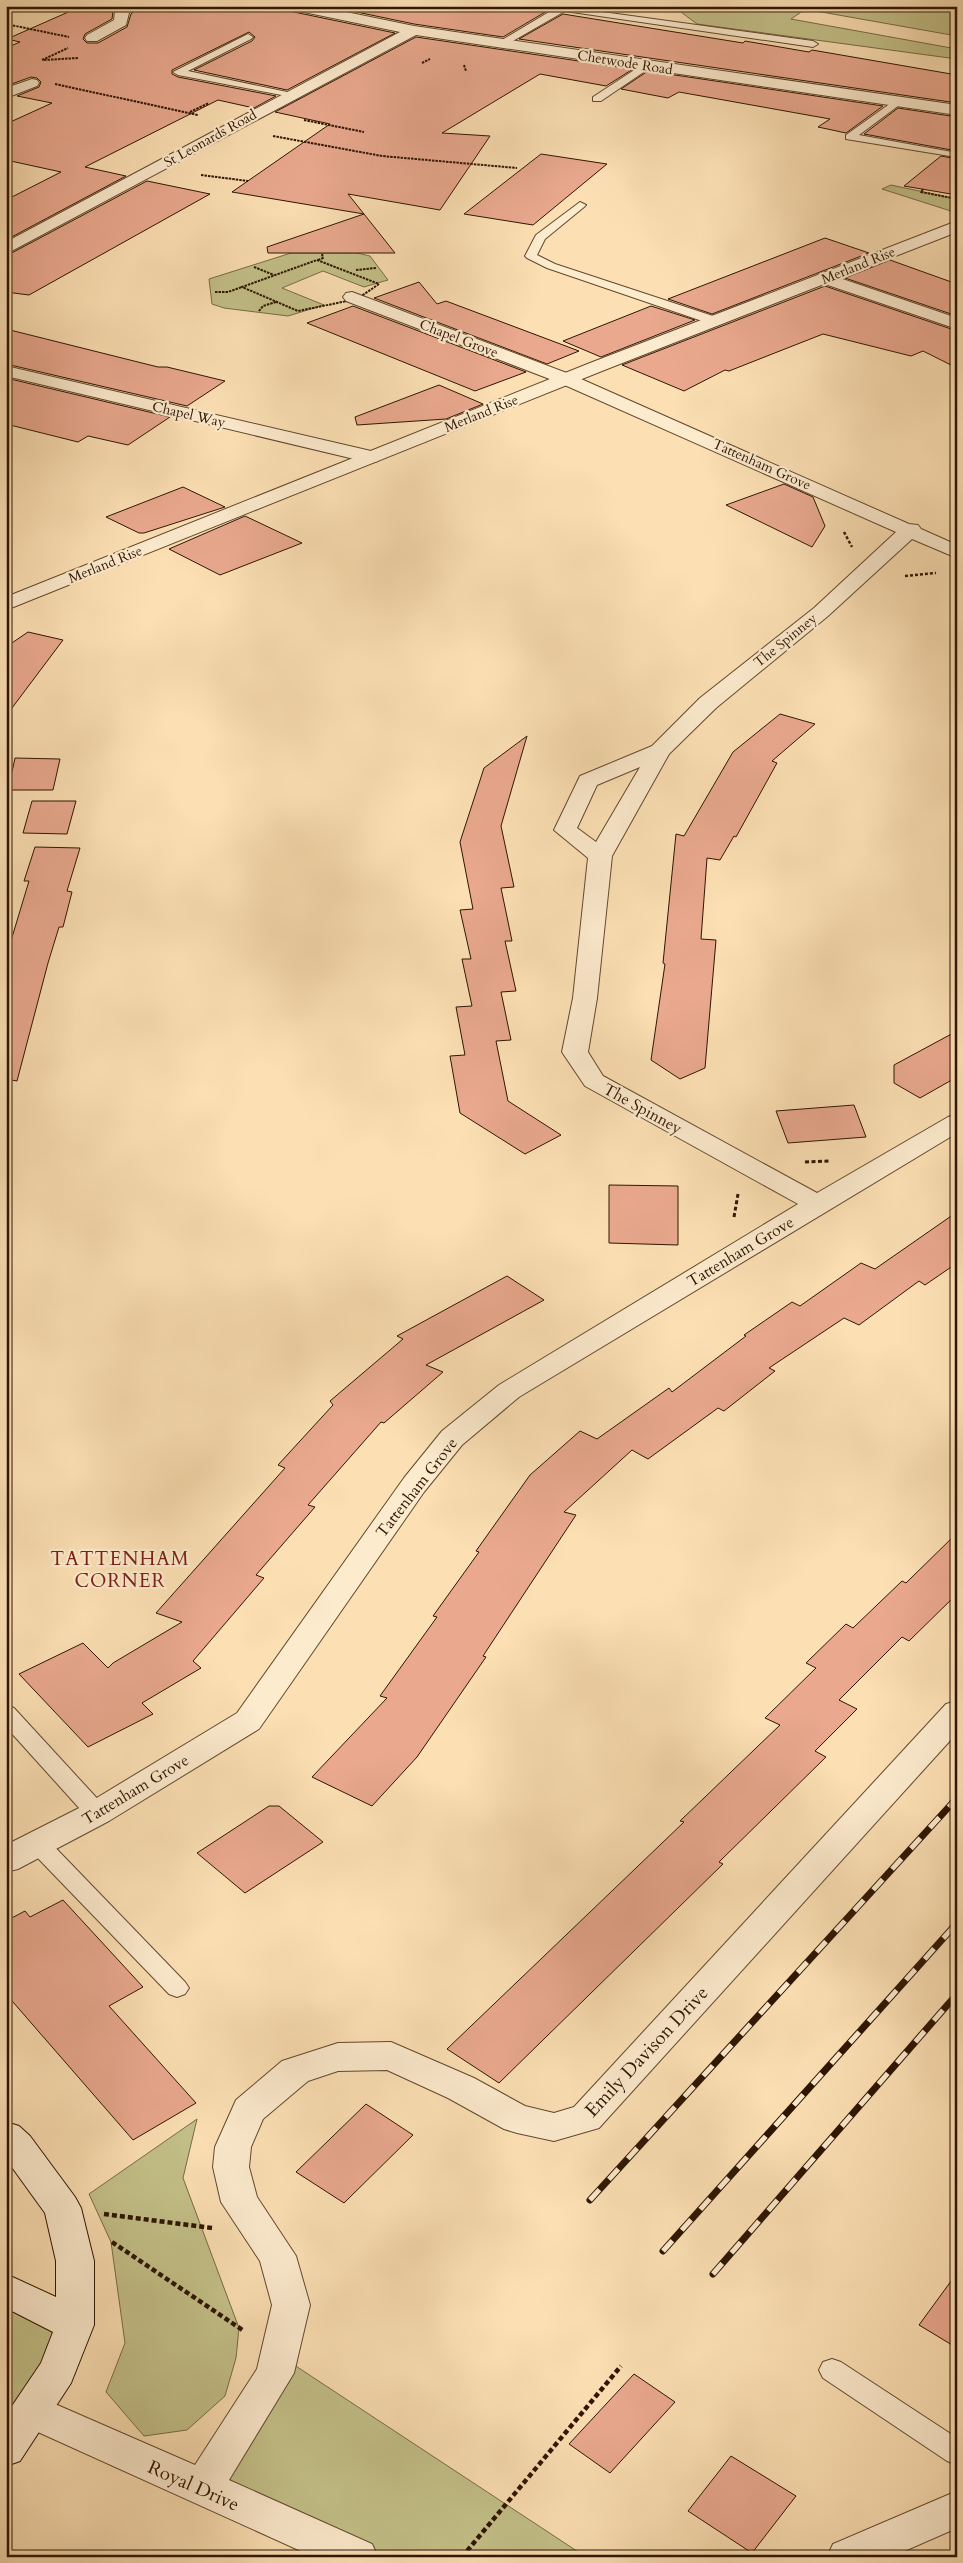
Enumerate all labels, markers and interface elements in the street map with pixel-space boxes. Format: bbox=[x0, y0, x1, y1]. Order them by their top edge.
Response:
street label: Chetwode Road bbox=[576, 46, 674, 79]
street label: St Leonards Road bbox=[160, 105, 261, 172]
street label: Merland Rise bbox=[818, 242, 898, 289]
street label: Chapel Grove bbox=[417, 315, 501, 362]
street label: Merland Rise bbox=[441, 390, 521, 437]
street label: Chapel Way bbox=[150, 397, 228, 432]
street label: Tattenham Grove bbox=[710, 434, 814, 495]
street label: Merland Rise bbox=[65, 541, 145, 588]
street label: The Spinney bbox=[750, 609, 821, 672]
street label: The Spinney bbox=[599, 1078, 686, 1140]
street label: Tattenham Grove bbox=[683, 1211, 798, 1292]
street label: Tattenham Grove bbox=[371, 1433, 463, 1542]
district label: TATTENHAM CORNER bbox=[50, 1546, 190, 1594]
street label: Tattenham Grove bbox=[78, 1749, 193, 1830]
street label: Emily Davison Drive bbox=[579, 1981, 714, 2123]
street label: Royal Drive bbox=[144, 2454, 243, 2518]

